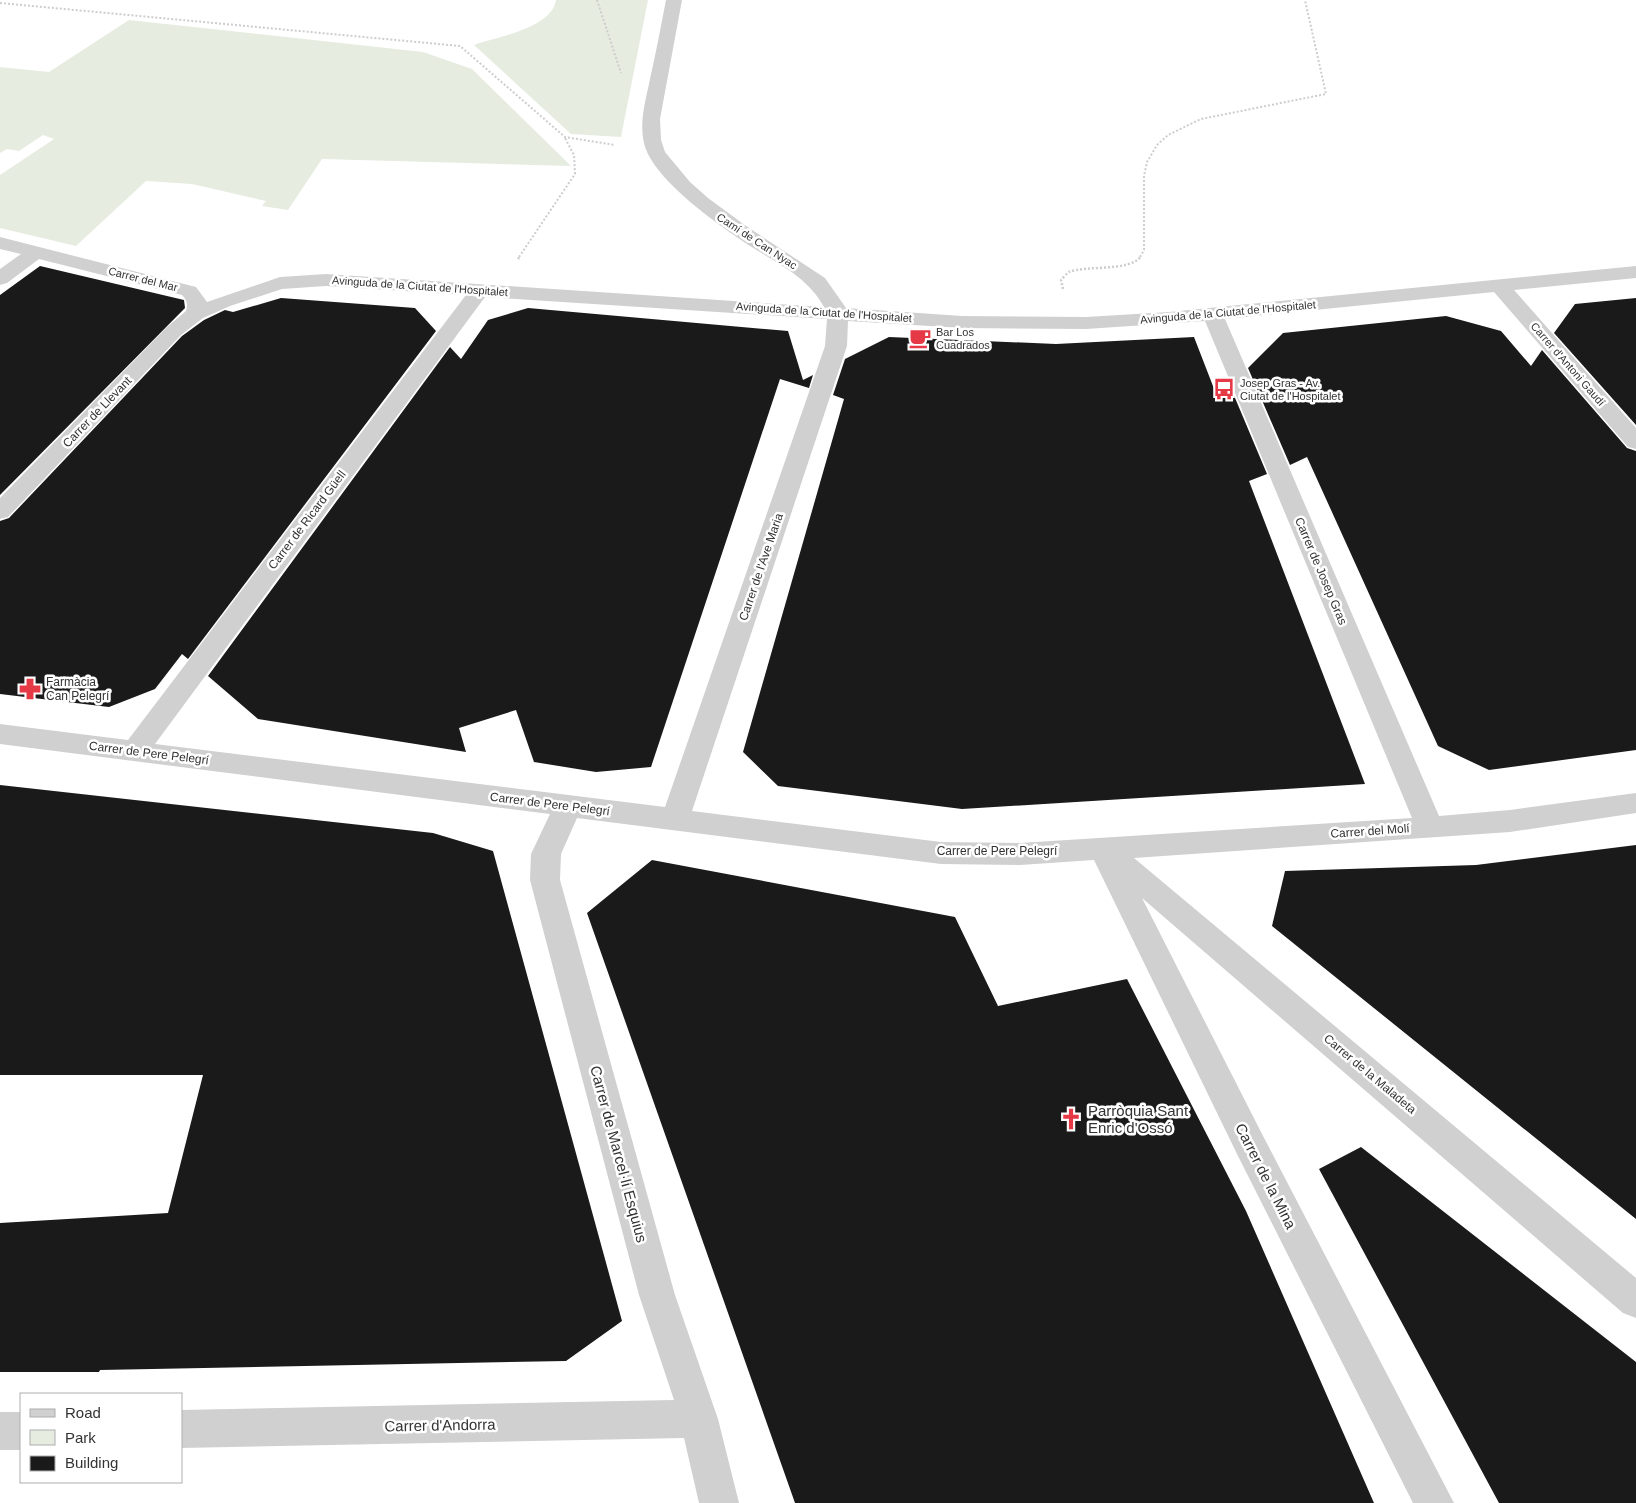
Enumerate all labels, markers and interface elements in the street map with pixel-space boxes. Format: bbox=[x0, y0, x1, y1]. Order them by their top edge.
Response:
street label: Camí de Can Nyac bbox=[715, 211, 800, 272]
street label: Carrer del Mar bbox=[107, 265, 179, 293]
street label: Avinguda de la Ciutat de l'Hospitalet bbox=[332, 274, 508, 298]
street label: Avinguda de la Ciutat de l'Hospitalet bbox=[1140, 298, 1316, 326]
street label: Avinguda de la Ciutat de l'Hospitalet bbox=[736, 300, 912, 324]
street label: Carrer d'Antoni Gaudí bbox=[1528, 320, 1608, 408]
cafe icon: Bar Los Cuadrados bbox=[907, 325, 933, 351]
place label: Bar Los Cuadrados bbox=[936, 326, 990, 351]
street label: Carrer de Llevant bbox=[60, 373, 135, 450]
bus stop icon: Josep Gras - Av. Ciutat de l'Hospitalet bbox=[1211, 376, 1237, 402]
place label: Josep Gras - Av. Ciutat de l'Hospitalet bbox=[1240, 377, 1341, 402]
street label: Carrer de Ricard Güell bbox=[265, 468, 349, 572]
street label: Carrer de l'Ave Maria bbox=[736, 511, 786, 623]
street label: Carrer de Josep Gras bbox=[1292, 515, 1350, 627]
place label: Farmàcia Can Pelegrí bbox=[46, 675, 110, 703]
pharmacy icon: Farmàcia Can Pelegrí bbox=[17, 676, 43, 702]
street label: Carrer de Pere Pelegrí bbox=[88, 739, 210, 767]
street label: Carrer de Pere Pelegrí bbox=[489, 790, 611, 818]
street label: Carrer del Molí bbox=[1330, 821, 1411, 841]
street label: Carrer de Pere Pelegrí bbox=[937, 844, 1058, 858]
street label: Carrer de la Maladeta bbox=[1321, 1031, 1419, 1117]
street label: Carrer de Marcel·lí Esquius bbox=[587, 1064, 651, 1244]
place label: Parròquia Sant Enric d'Ossó bbox=[1088, 1102, 1189, 1136]
church icon: Parròquia Sant Enric d'Ossó bbox=[1058, 1106, 1084, 1132]
street label: Carrer de la Mina bbox=[1232, 1121, 1300, 1232]
legend bbox=[20, 1393, 182, 1483]
text: Road bbox=[65, 1404, 101, 1421]
street label: Carrer d'Andorra bbox=[384, 1416, 496, 1434]
text: Park bbox=[65, 1429, 96, 1446]
text: Building bbox=[65, 1454, 118, 1471]

